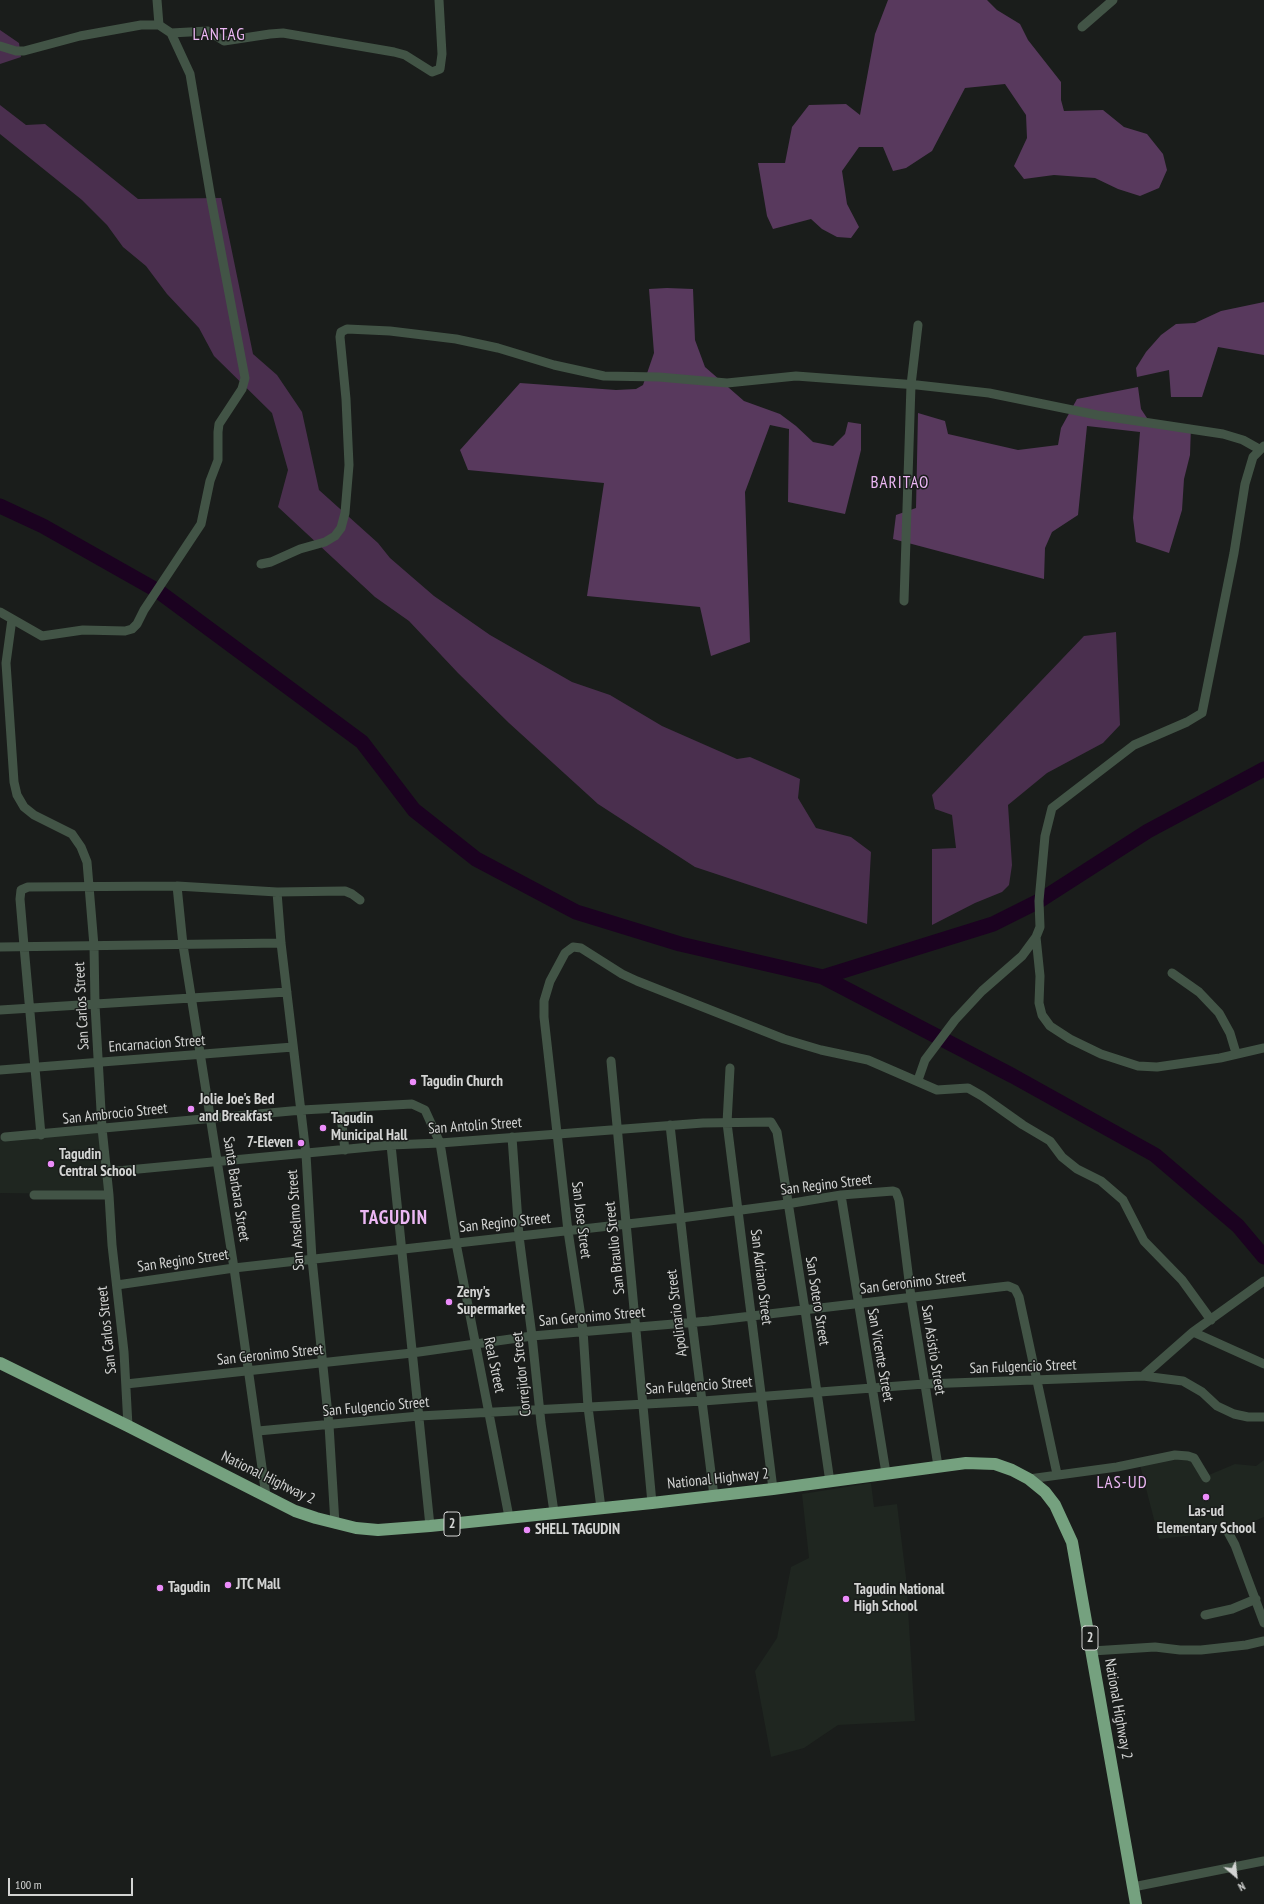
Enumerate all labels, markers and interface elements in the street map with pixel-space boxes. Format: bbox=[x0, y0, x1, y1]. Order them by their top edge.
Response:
district label: LANTAG bbox=[192, 25, 246, 45]
district label: BARITAO bbox=[871, 473, 929, 493]
street label: San Carlos Street bbox=[71, 961, 93, 1051]
street label: Encarnacion Street bbox=[108, 1032, 206, 1056]
place label: Tagudin Church bbox=[421, 1073, 503, 1091]
marker: Tagudin Church bbox=[408, 1077, 418, 1087]
place label: Jolie Joe's Bed and Breakfast bbox=[199, 1091, 274, 1126]
street label: San Ambrocio Street bbox=[62, 1100, 168, 1128]
marker: Jolie Joe's Bed and Breakfast bbox=[186, 1104, 196, 1114]
place label: Tagudin Municipal Hall bbox=[331, 1110, 407, 1145]
street label: San Antolin Street bbox=[428, 1114, 522, 1138]
marker: Tagudin Municipal Hall bbox=[318, 1123, 328, 1133]
place label: 7-Eleven bbox=[247, 1134, 293, 1152]
street label: Santa Barbara Street bbox=[219, 1135, 253, 1243]
marker: 7-Eleven bbox=[296, 1138, 306, 1148]
place label: Tagudin Central School bbox=[59, 1146, 136, 1181]
marker: Tagudin Central School bbox=[46, 1159, 56, 1169]
street label: San Anselmo Street bbox=[283, 1169, 309, 1271]
street label: San Regino Street bbox=[779, 1170, 873, 1200]
street label: San Jose Street bbox=[567, 1180, 595, 1260]
street label: San Braulio Street bbox=[601, 1201, 629, 1295]
district label: TAGUDIN bbox=[360, 1208, 428, 1230]
street label: San Regino Street bbox=[458, 1209, 552, 1237]
street label: San Adriano Street bbox=[746, 1228, 776, 1326]
street label: San Regino Street bbox=[136, 1246, 230, 1276]
street label: San Sotero Street bbox=[801, 1255, 833, 1347]
street label: Apolinario Street bbox=[663, 1268, 691, 1358]
street label: San Geronimo Street bbox=[859, 1268, 967, 1298]
place label: Zeny's Supermarket bbox=[457, 1284, 525, 1319]
street label: San Carlos Street bbox=[93, 1285, 121, 1375]
marker: Zeny's Supermarket bbox=[444, 1297, 454, 1307]
street label: San Geronimo Street bbox=[538, 1303, 646, 1331]
street label: San Asistio Street bbox=[917, 1304, 949, 1396]
street label: San Vicente Street bbox=[863, 1307, 897, 1403]
street label: Correjidor Street bbox=[509, 1331, 535, 1417]
street label: Real Street bbox=[479, 1335, 509, 1395]
street label: San Geronimo Street bbox=[216, 1340, 324, 1370]
street label: San Fulgencio Street bbox=[969, 1356, 1077, 1378]
street label: San Fulgencio Street bbox=[645, 1373, 753, 1399]
street label: San Fulgencio Street bbox=[322, 1393, 430, 1421]
street label: National Highway 2 bbox=[218, 1448, 318, 1508]
street label: National Highway 2 bbox=[666, 1465, 770, 1493]
district label: LAS-UD bbox=[1096, 1473, 1148, 1493]
marker: Las-ud Elementary School bbox=[1201, 1492, 1211, 1502]
place label: Las-ud Elementary School bbox=[1156, 1503, 1256, 1538]
road number: 2 bbox=[444, 1512, 460, 1536]
place label: SHELL TAGUDIN bbox=[535, 1521, 620, 1539]
marker: SHELL TAGUDIN bbox=[522, 1525, 532, 1535]
place label: JTC Mall bbox=[236, 1576, 280, 1594]
place label: Tagudin bbox=[168, 1579, 210, 1597]
marker: JTC Mall bbox=[223, 1580, 233, 1590]
place label: Tagudin National High School bbox=[854, 1581, 944, 1616]
marker: Tagudin bbox=[155, 1583, 165, 1593]
marker: Tagudin National High School bbox=[841, 1594, 851, 1604]
road number: 2 bbox=[1082, 1626, 1098, 1650]
street label: National Highway 2 bbox=[1100, 1657, 1136, 1761]
north arrow bbox=[1216, 1856, 1256, 1896]
scale bar bbox=[10, 1870, 135, 1896]
text: 100 m bbox=[15, 1877, 42, 1892]
text: N bbox=[1236, 1879, 1248, 1894]

